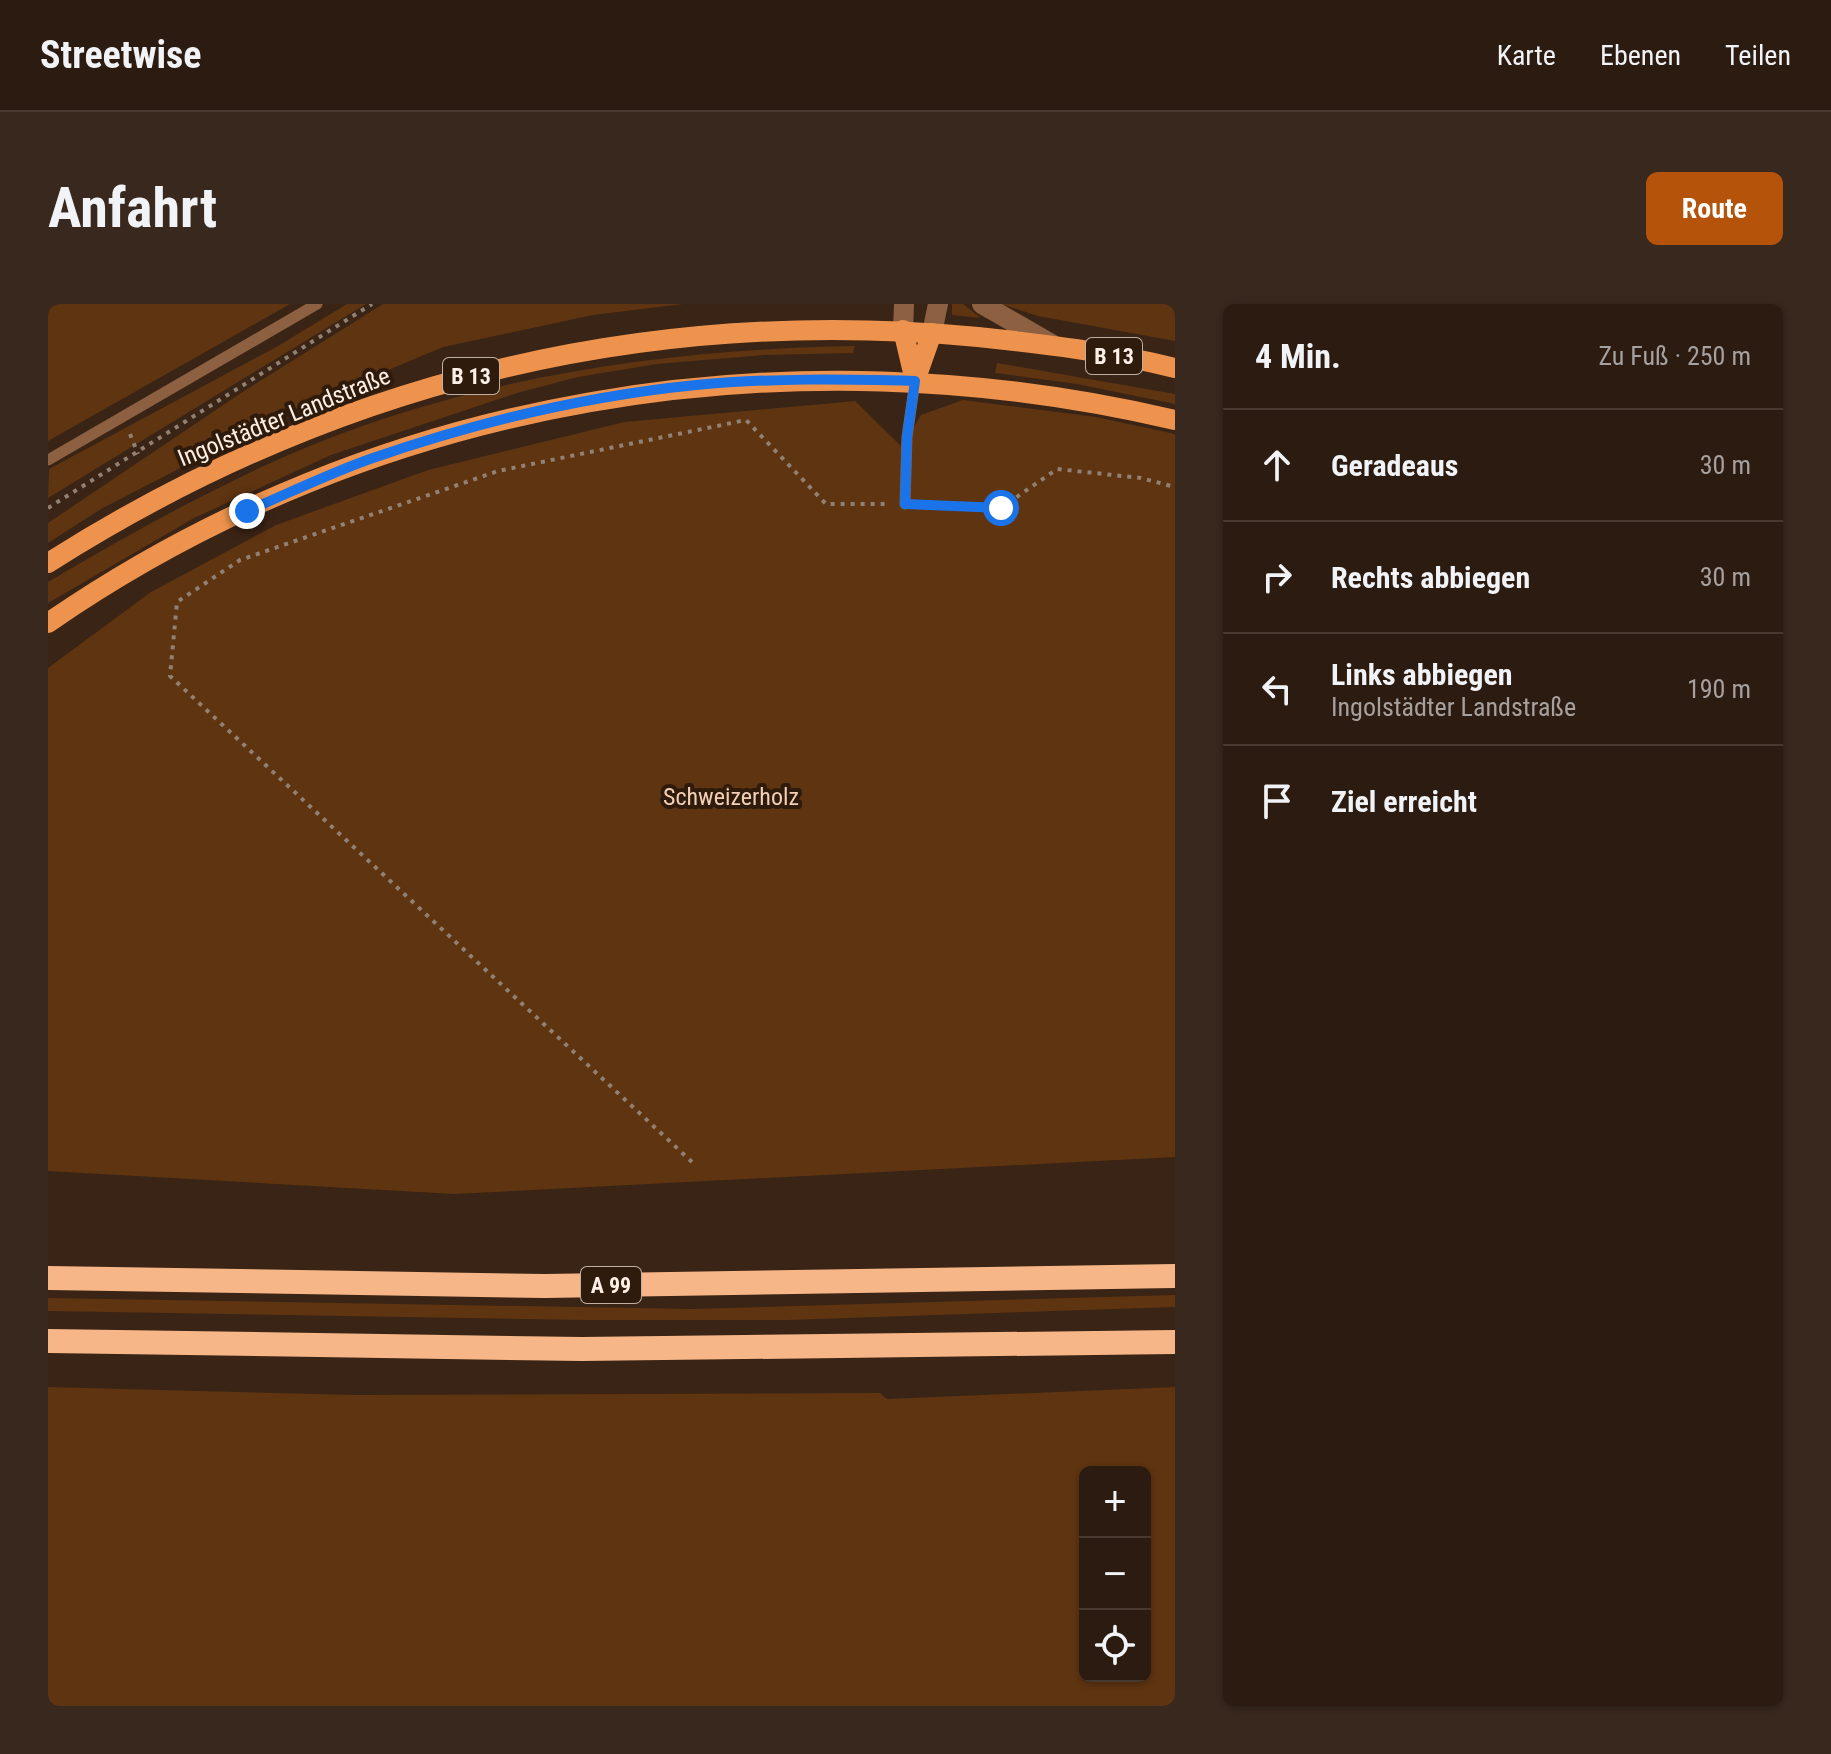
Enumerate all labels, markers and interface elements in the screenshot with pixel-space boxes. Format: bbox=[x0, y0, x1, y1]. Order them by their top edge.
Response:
text: Streetwise bbox=[40, 33, 201, 77]
text: Karte bbox=[1497, 39, 1556, 72]
text: Ebenen bbox=[1600, 39, 1681, 72]
text: Teilen bbox=[1725, 39, 1791, 72]
button: Route bbox=[1646, 172, 1783, 245]
text: Anfahrt bbox=[48, 175, 217, 241]
text: 4 Min. bbox=[1255, 336, 1341, 376]
road number: B 13 bbox=[1086, 338, 1142, 374]
text: Zu Fuß · 250 m bbox=[1598, 341, 1751, 371]
road number: B 13 bbox=[443, 358, 499, 394]
street label: Ingolstädter Landstraße bbox=[174, 362, 394, 472]
icon: ahead bbox=[1255, 443, 1299, 487]
text: Geradeaus bbox=[1331, 448, 1458, 483]
text: 30 m bbox=[1700, 450, 1751, 480]
route start bbox=[983, 490, 1019, 526]
route end bbox=[229, 493, 265, 529]
icon: right bbox=[1255, 555, 1299, 599]
text: Rechts abbiegen bbox=[1331, 560, 1530, 595]
text: 30 m bbox=[1700, 562, 1751, 592]
text: Links abbiegen bbox=[1331, 657, 1513, 692]
icon: left bbox=[1255, 667, 1299, 711]
text: 190 m bbox=[1687, 674, 1751, 704]
text: Ingolstädter Landstraße bbox=[1331, 692, 1576, 722]
icon: arrive bbox=[1255, 779, 1299, 823]
park label: Schweizerholz bbox=[663, 783, 799, 811]
text: Ziel erreicht bbox=[1331, 784, 1477, 819]
road number: A 99 bbox=[581, 1267, 641, 1303]
map controls bbox=[1079, 1466, 1151, 1682]
button: + bbox=[1079, 1466, 1151, 1538]
button: − bbox=[1079, 1538, 1151, 1610]
button: locate bbox=[1079, 1610, 1151, 1682]

